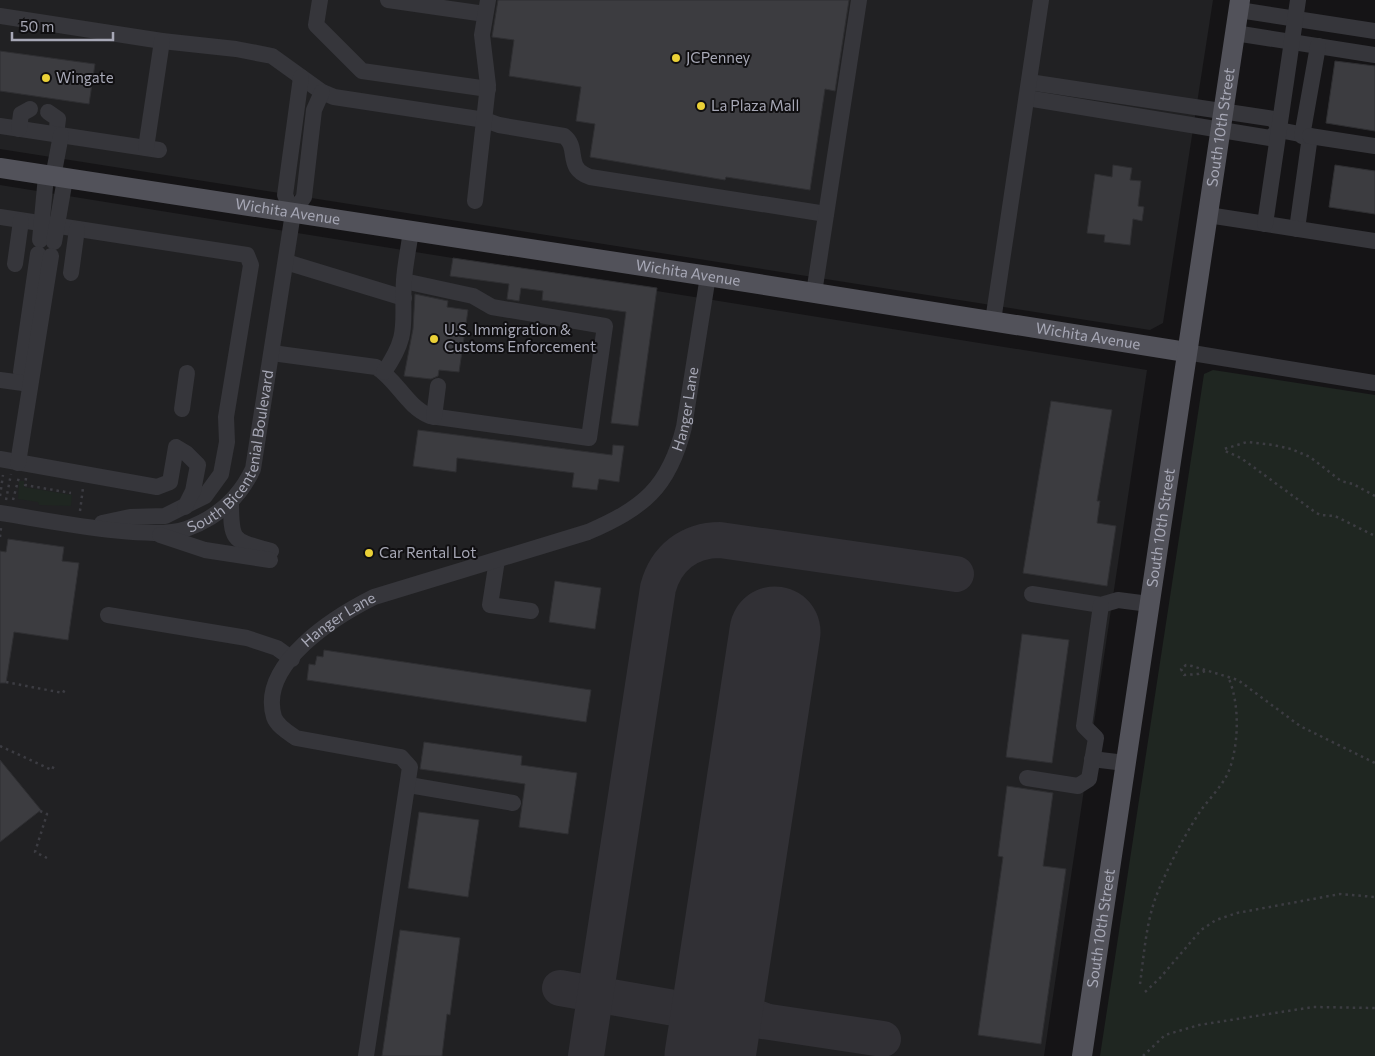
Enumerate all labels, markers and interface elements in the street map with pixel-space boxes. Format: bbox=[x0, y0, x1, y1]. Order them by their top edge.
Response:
scale bar bbox=[12, 10, 114, 42]
text: 50 m bbox=[20, 17, 54, 35]
place label: JCPenney bbox=[686, 48, 751, 66]
marker: JCPenney bbox=[670, 52, 682, 64]
street label: South 10th Street bbox=[1202, 66, 1238, 188]
place label: Wingate bbox=[56, 68, 114, 86]
marker: Wingate bbox=[40, 72, 52, 84]
place label: La Plaza Mall bbox=[711, 96, 799, 114]
marker: La Plaza Mall bbox=[695, 100, 707, 112]
street label: Wichita Avenue bbox=[234, 194, 342, 228]
street label: Wichita Avenue bbox=[634, 255, 742, 289]
street label: Wichita Avenue bbox=[1034, 318, 1142, 353]
place label: U.S. Immigration & Customs Enforcement bbox=[444, 320, 596, 355]
marker: U.S. Immigration & Customs Enforcement bbox=[428, 333, 440, 345]
street label: Hanger Lane bbox=[667, 365, 701, 453]
street label: South Bicentenial Boulevard bbox=[184, 369, 276, 536]
street label: South 10th Street bbox=[1142, 467, 1178, 588]
place label: Car Rental Lot bbox=[379, 543, 476, 561]
marker: Car Rental Lot bbox=[363, 547, 375, 559]
street label: Hanger Lane bbox=[297, 588, 378, 650]
street label: South 10th Street bbox=[1082, 868, 1118, 989]

